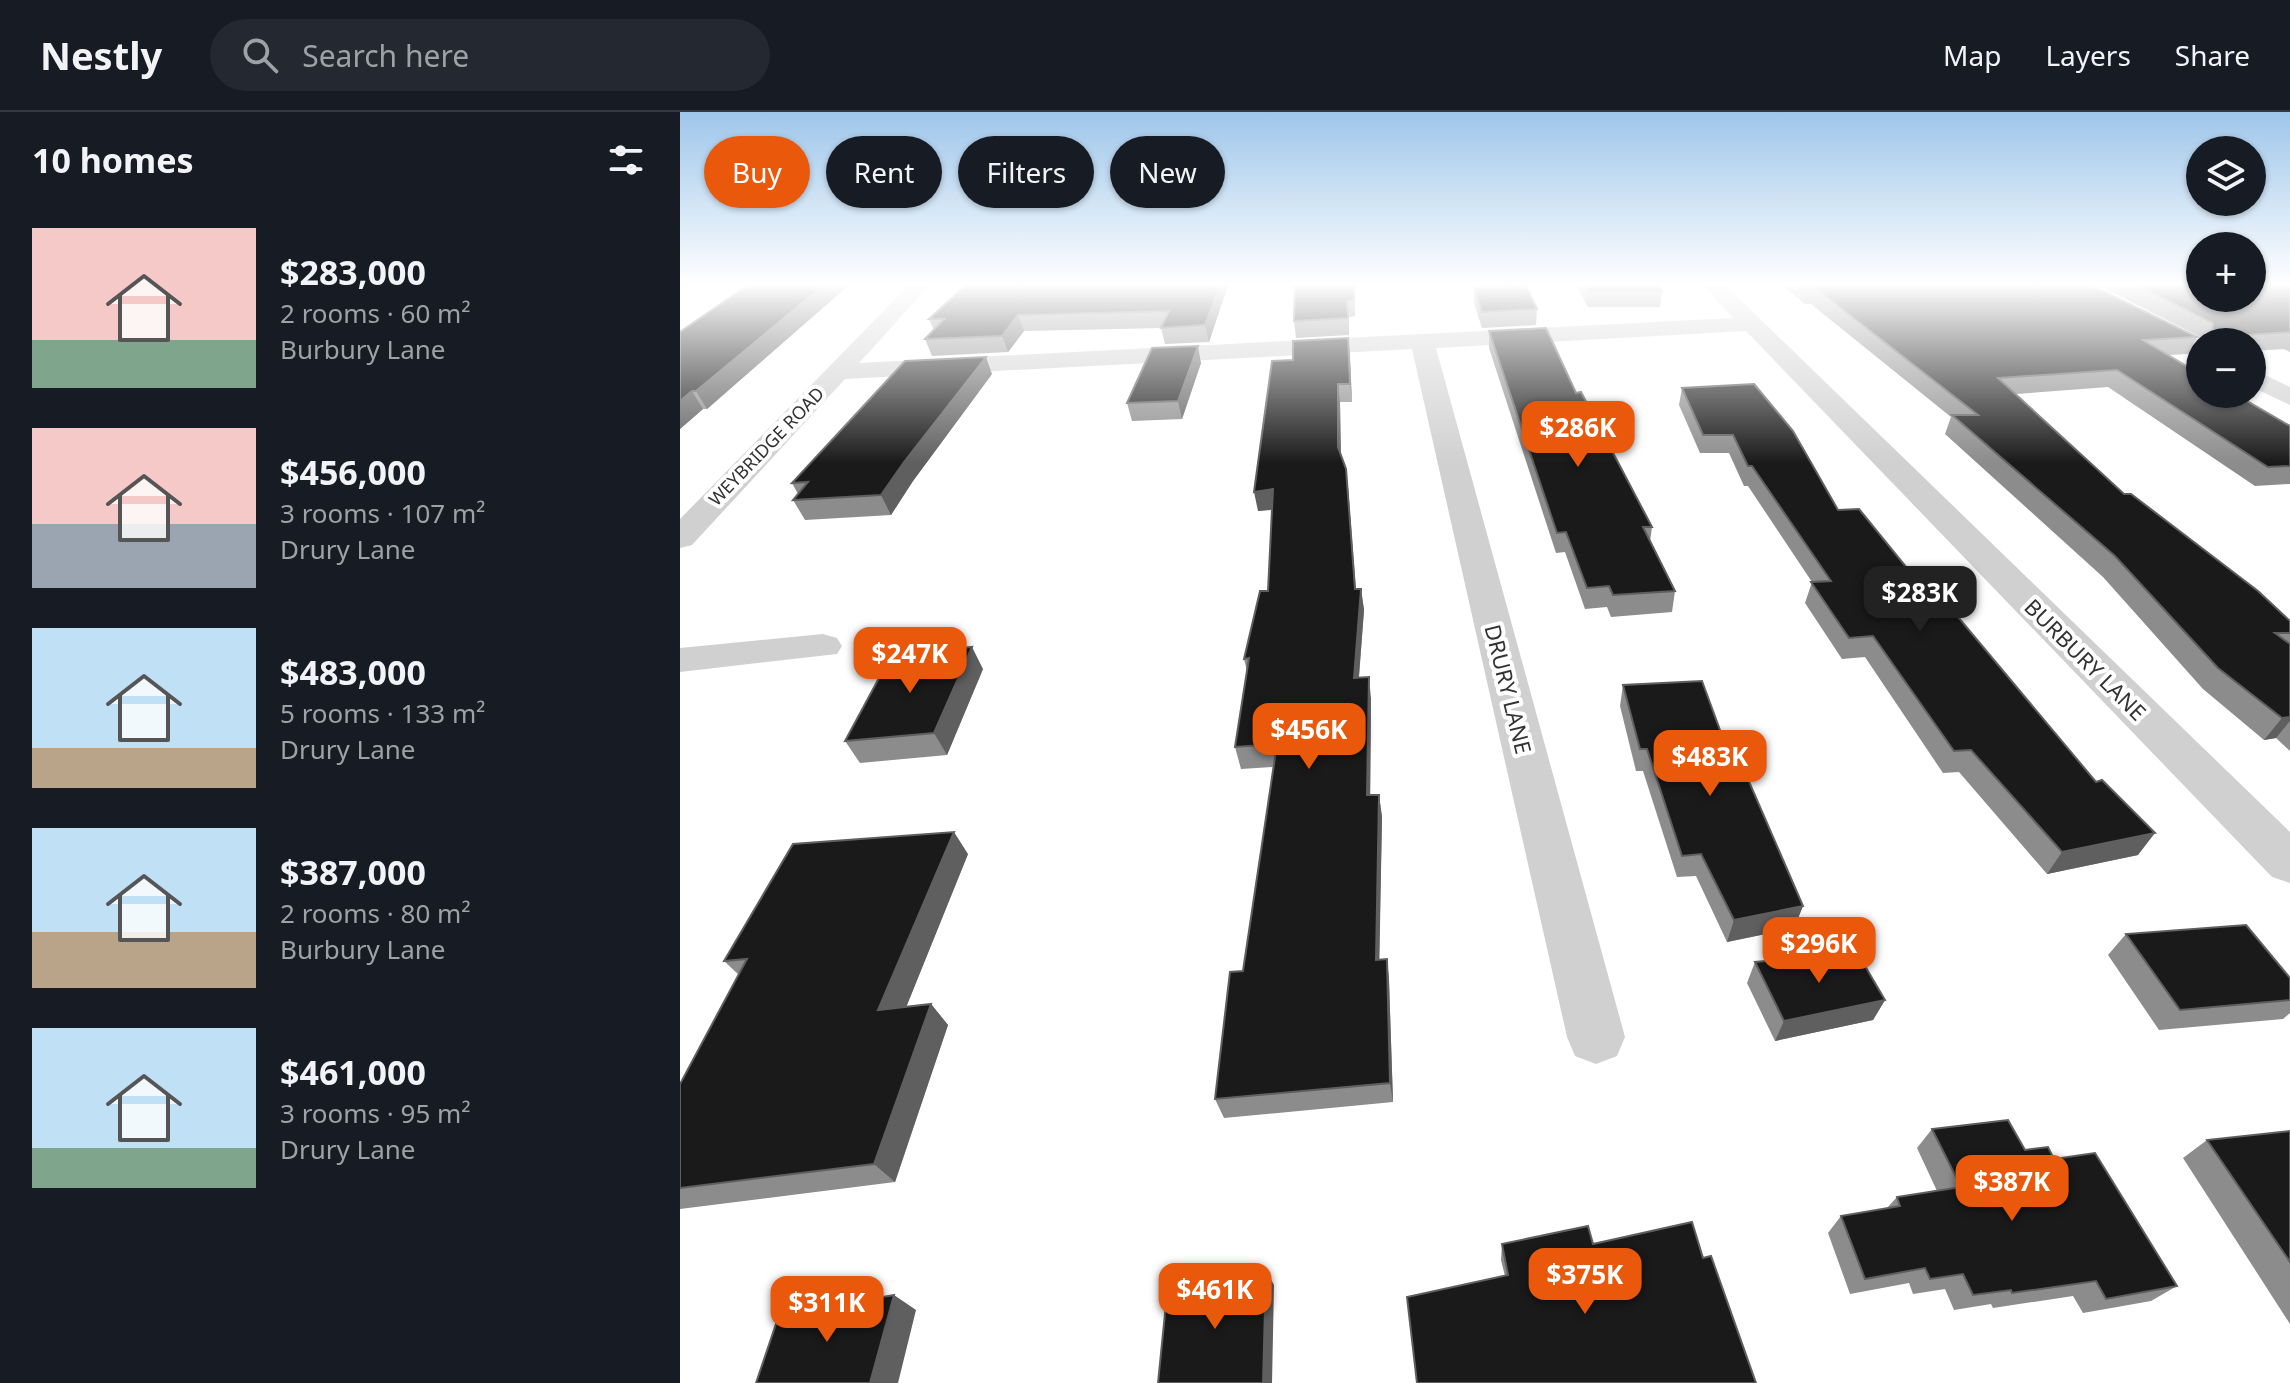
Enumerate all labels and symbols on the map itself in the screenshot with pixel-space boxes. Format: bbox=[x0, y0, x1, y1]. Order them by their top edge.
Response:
street label: WEYBRIDGE ROAD bbox=[703, 381, 829, 511]
pin: $286K bbox=[1522, 401, 1634, 469]
pin: $283K bbox=[1864, 566, 1976, 634]
street label: BURBURY LANE bbox=[2019, 592, 2153, 726]
street label: DRURY LANE bbox=[1478, 621, 1540, 757]
pin: $247K bbox=[854, 627, 966, 695]
pin: $456K bbox=[1253, 703, 1365, 771]
pin: $483K bbox=[1654, 730, 1766, 798]
pin: $296K bbox=[1763, 917, 1875, 985]
pin: $387K bbox=[1956, 1155, 2068, 1223]
pin: $375K bbox=[1529, 1248, 1641, 1316]
pin: $461K bbox=[1159, 1263, 1271, 1331]
pin: $311K bbox=[771, 1276, 883, 1344]

